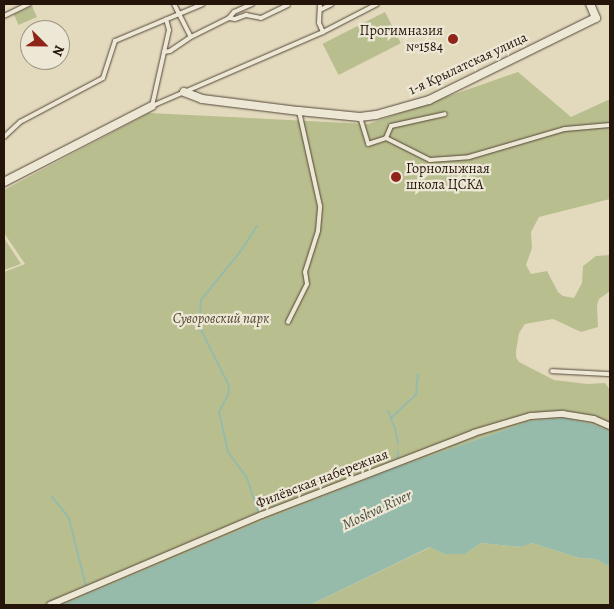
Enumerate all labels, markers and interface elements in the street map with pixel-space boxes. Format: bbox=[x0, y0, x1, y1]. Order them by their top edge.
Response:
north arrow bbox=[20, 20, 70, 70]
place label: Прогимназия №1584 bbox=[360, 23, 443, 56]
street label: 1-я Крылатская улица bbox=[406, 29, 530, 99]
marker: Прогимназия №1584 bbox=[447, 33, 459, 45]
text: N bbox=[48, 42, 69, 59]
place label: Горнолыжная школа ЦСКА bbox=[406, 161, 490, 193]
marker: Горнолыжная школа ЦСКА bbox=[390, 171, 402, 183]
park label: Суворовский парк bbox=[173, 311, 269, 327]
street label: Филёвская набережная bbox=[253, 446, 391, 512]
water label: Moskva River bbox=[339, 486, 415, 534]

